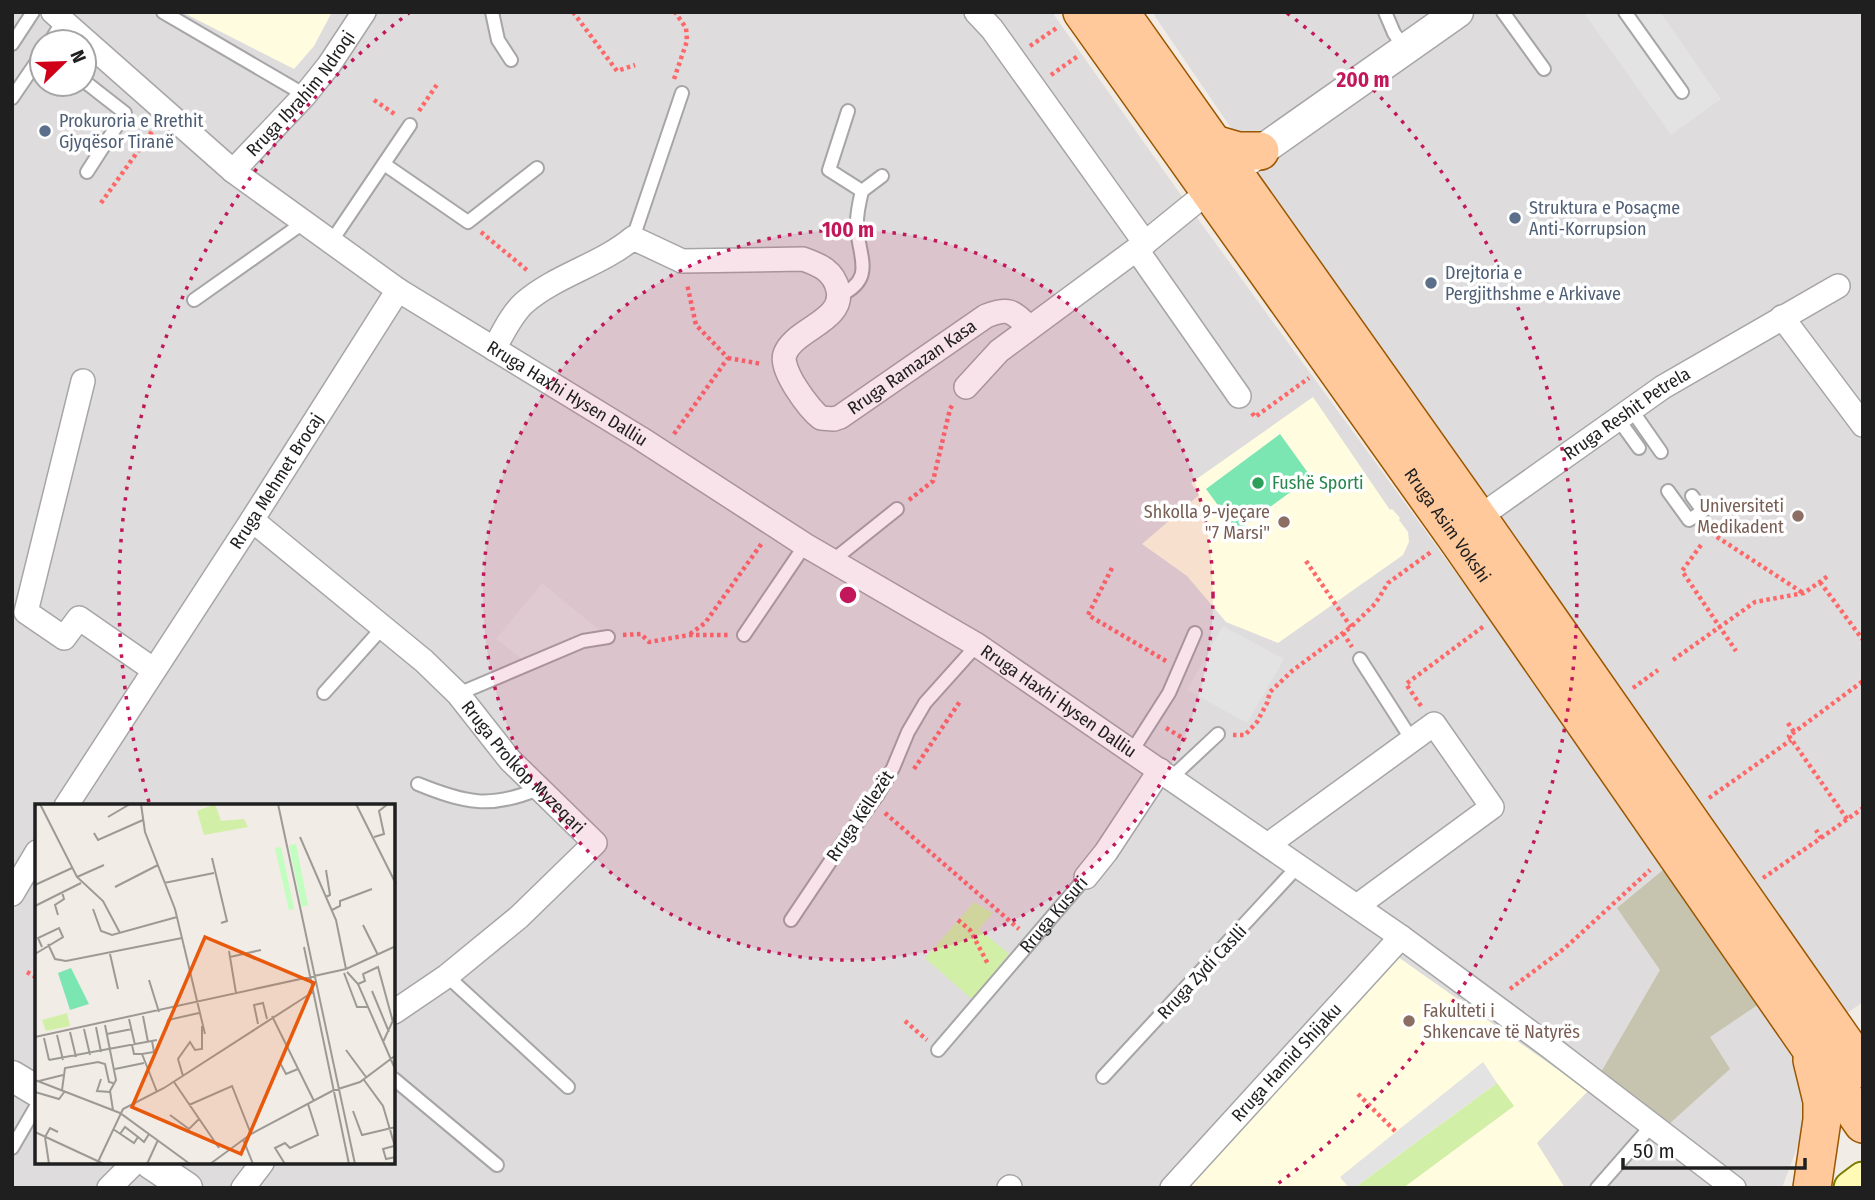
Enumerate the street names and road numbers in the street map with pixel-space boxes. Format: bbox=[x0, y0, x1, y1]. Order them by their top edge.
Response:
street label: Rruga Ibrahim Ndroqi bbox=[242, 27, 360, 161]
street label: Rruga Ramazan Kasa bbox=[843, 315, 981, 419]
street label: Rruga Haxhi Hysen Dalliu bbox=[483, 336, 652, 451]
street label: Rruga Reshit Petrela bbox=[1559, 363, 1694, 465]
street label: Rruga Mehmet Brocaj bbox=[225, 409, 328, 553]
street label: Rruga Asim Vokshi bbox=[1399, 464, 1495, 587]
street label: Rruga Haxhi Hysen Dalliu bbox=[977, 640, 1141, 763]
street label: Rruga Prolkop Myzeqari bbox=[456, 696, 590, 838]
street label: Rruga Këllezët bbox=[822, 766, 898, 866]
street label: Rruga Kusuri bbox=[1015, 872, 1092, 957]
street label: Rruga Zydi Caslli bbox=[1153, 920, 1251, 1024]
street label: Rruga Hamid Shijaku bbox=[1227, 999, 1346, 1126]

